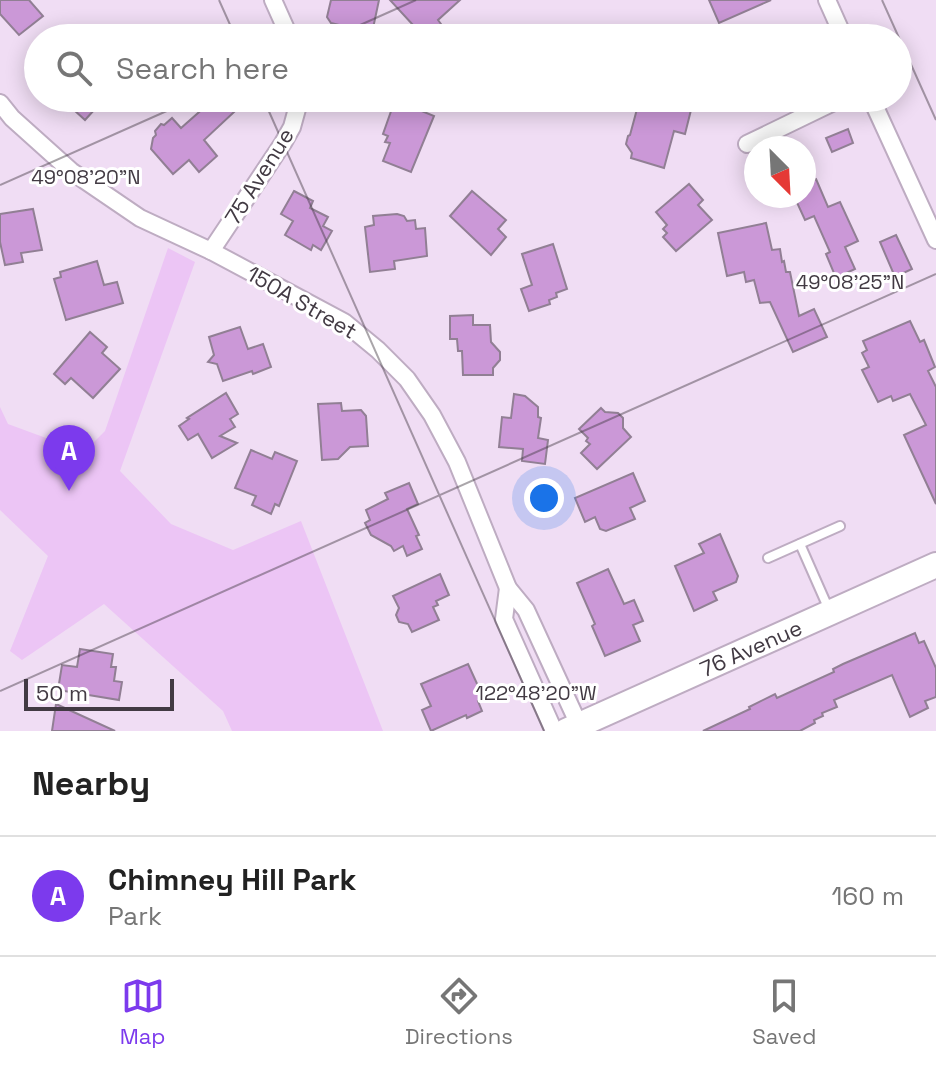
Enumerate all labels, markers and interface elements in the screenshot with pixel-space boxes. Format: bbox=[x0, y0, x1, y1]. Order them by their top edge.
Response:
search box bbox=[24, 24, 912, 112]
icon: search bbox=[52, 46, 96, 90]
text: Search here bbox=[116, 49, 289, 88]
street label: 75 Avenue bbox=[218, 123, 300, 229]
north arrow bbox=[744, 136, 816, 208]
text: 49°08'20"N bbox=[31, 164, 141, 190]
street label: 150A Street bbox=[242, 259, 362, 345]
text: 49°08'25"N bbox=[796, 269, 904, 295]
pin: A bbox=[43, 425, 95, 491]
your location bbox=[524, 478, 564, 518]
street label: 76 Avenue bbox=[696, 613, 806, 683]
scale bar bbox=[24, 675, 174, 711]
text: 50 m bbox=[36, 679, 88, 707]
text: 122°48'20"W bbox=[476, 680, 596, 706]
text: Nearby bbox=[32, 762, 150, 805]
text: Chimney Hill Park bbox=[108, 860, 357, 899]
text: A bbox=[50, 879, 66, 913]
text: 160 m bbox=[832, 879, 904, 913]
text: Park bbox=[108, 899, 162, 933]
tab: Map bbox=[120, 974, 166, 1050]
tab: Directions bbox=[405, 974, 513, 1050]
tab: Saved bbox=[752, 974, 816, 1050]

